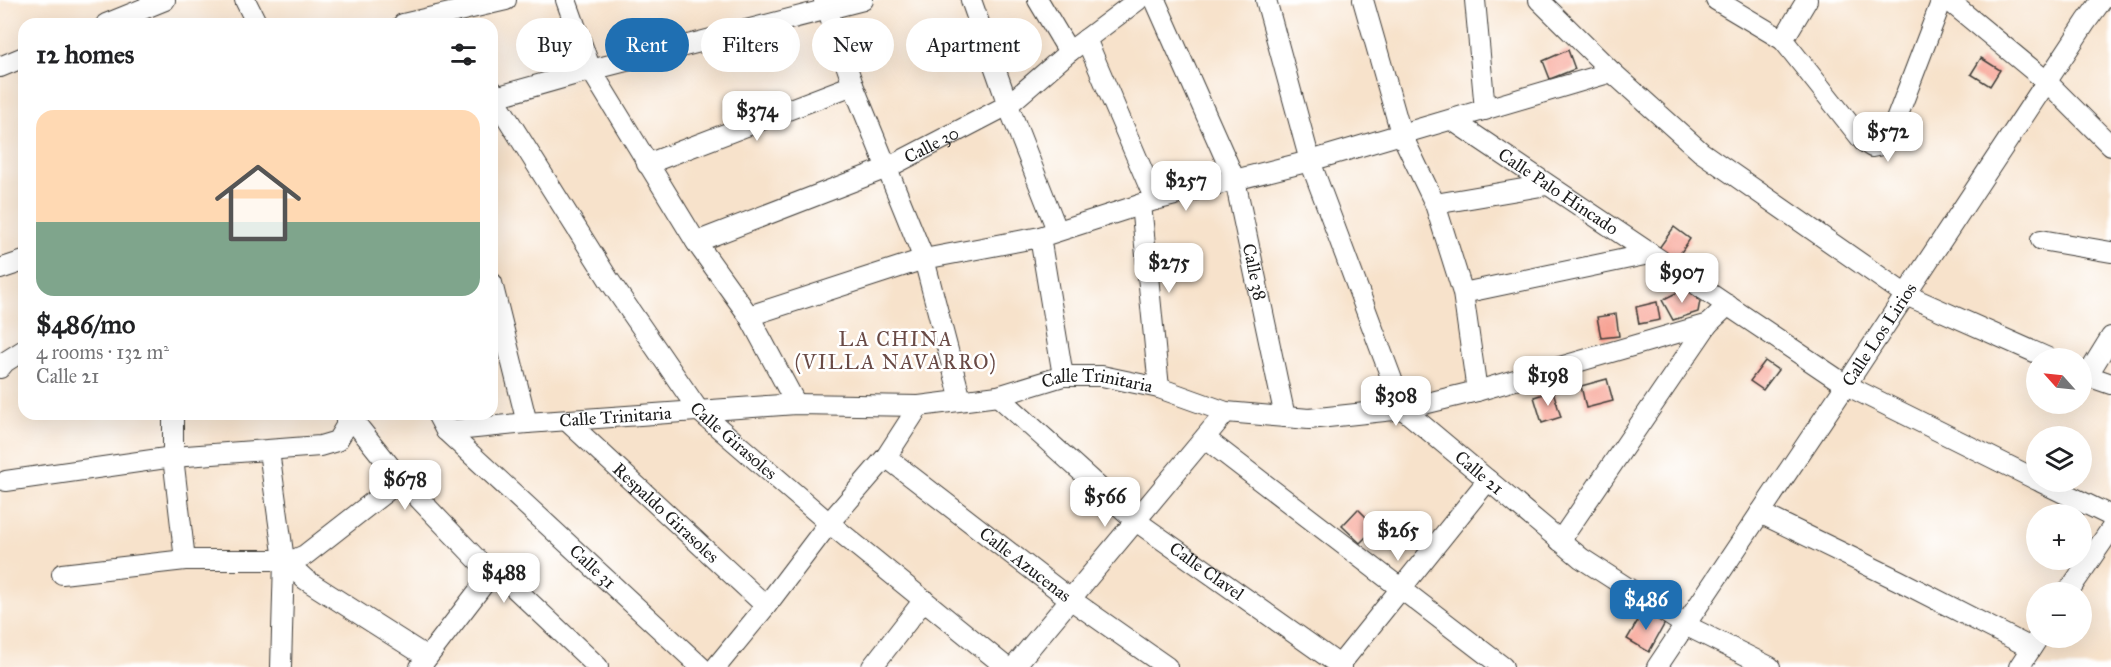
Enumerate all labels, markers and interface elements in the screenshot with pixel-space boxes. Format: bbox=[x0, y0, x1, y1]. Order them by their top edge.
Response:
chip: Buy bbox=[516, 18, 593, 72]
chip: Rent bbox=[605, 18, 689, 72]
chip: Filters bbox=[701, 18, 800, 72]
chip: New bbox=[812, 18, 894, 72]
chip: Apartment bbox=[906, 18, 1042, 72]
text: 12 homes bbox=[36, 38, 134, 70]
icon: filters bbox=[447, 38, 480, 71]
pin: $374 bbox=[721, 91, 793, 142]
text: $374 bbox=[736, 98, 778, 122]
pin: $572 bbox=[1852, 112, 1924, 163]
text: $572 bbox=[1867, 119, 1909, 143]
street label: Calle 30 bbox=[900, 122, 963, 168]
street label: Calle Palo Hincado bbox=[1494, 143, 1623, 240]
icon: home bbox=[204, 149, 312, 257]
pin: $257 bbox=[1150, 161, 1222, 212]
text: $257 bbox=[1165, 168, 1207, 192]
street label: Calle 38 bbox=[1238, 241, 1271, 303]
pin: $275 bbox=[1133, 243, 1205, 294]
text: $275 bbox=[1148, 250, 1190, 274]
pin: $907 bbox=[1646, 253, 1718, 304]
text: $907 bbox=[1659, 260, 1705, 284]
street label: Calle Los Lirios bbox=[1837, 279, 1922, 390]
text: $486/mo bbox=[36, 308, 135, 340]
district label: LA CHINA (VILLA NAVARRO) bbox=[795, 327, 997, 375]
text: 4 rooms · 132 m² bbox=[36, 340, 169, 364]
north arrow bbox=[2026, 348, 2092, 414]
map controls bbox=[2026, 348, 2092, 648]
pin: $198 bbox=[1512, 356, 1584, 407]
text: $198 bbox=[1527, 363, 1569, 387]
text: Calle 21 bbox=[36, 364, 99, 388]
street label: Calle Trinitaria bbox=[1039, 365, 1155, 397]
pin: $308 bbox=[1360, 376, 1432, 427]
text: $308 bbox=[1375, 383, 1417, 407]
street label: Calle Girasoles bbox=[685, 398, 782, 484]
street label: Calle Trinitaria bbox=[559, 402, 673, 432]
button: layers bbox=[2026, 426, 2092, 492]
street label: Calle 21 bbox=[1450, 446, 1508, 499]
street label: Respaldo Girasoles bbox=[608, 458, 724, 568]
pin: $678 bbox=[369, 460, 441, 511]
text: $678 bbox=[383, 467, 427, 491]
pin: $566 bbox=[1069, 477, 1141, 528]
text: $566 bbox=[1084, 484, 1126, 508]
button: + bbox=[2026, 504, 2092, 570]
pin: $265 bbox=[1362, 511, 1434, 562]
text: $265 bbox=[1377, 518, 1419, 542]
street label: Calle Azucenas bbox=[975, 522, 1076, 607]
street label: Calle Clavel bbox=[1165, 537, 1249, 605]
street label: Calle 31 bbox=[565, 540, 620, 594]
pin: $488 bbox=[468, 553, 540, 604]
text: $488 bbox=[482, 560, 526, 584]
pin: $486 bbox=[1610, 580, 1682, 631]
button: − bbox=[2026, 582, 2092, 648]
text: $486 bbox=[1624, 587, 1668, 611]

